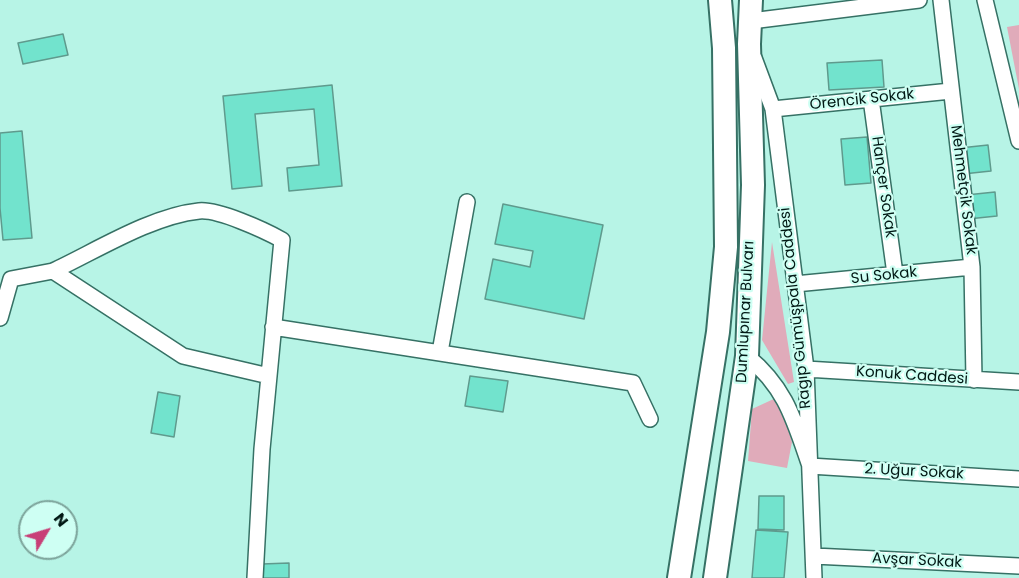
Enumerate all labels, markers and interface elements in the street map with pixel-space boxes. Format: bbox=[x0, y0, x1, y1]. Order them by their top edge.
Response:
street label: Örencik Sokak bbox=[809, 86, 915, 114]
street label: Mehmetçik Sokak bbox=[946, 124, 980, 256]
street label: Hançer Sokak bbox=[867, 135, 899, 239]
street label: Ragıp Gümüşpala Caddesi bbox=[776, 206, 816, 410]
street label: Dumlupınar Bulvarı bbox=[733, 240, 759, 384]
street label: Su Sokak bbox=[850, 264, 918, 288]
street label: Konuk Caddesi bbox=[855, 363, 969, 389]
street label: 2. Uğur Sokak bbox=[864, 460, 964, 484]
north arrow bbox=[18, 500, 78, 560]
text: N bbox=[48, 508, 74, 532]
street label: Avşar Sokak bbox=[872, 550, 962, 572]

